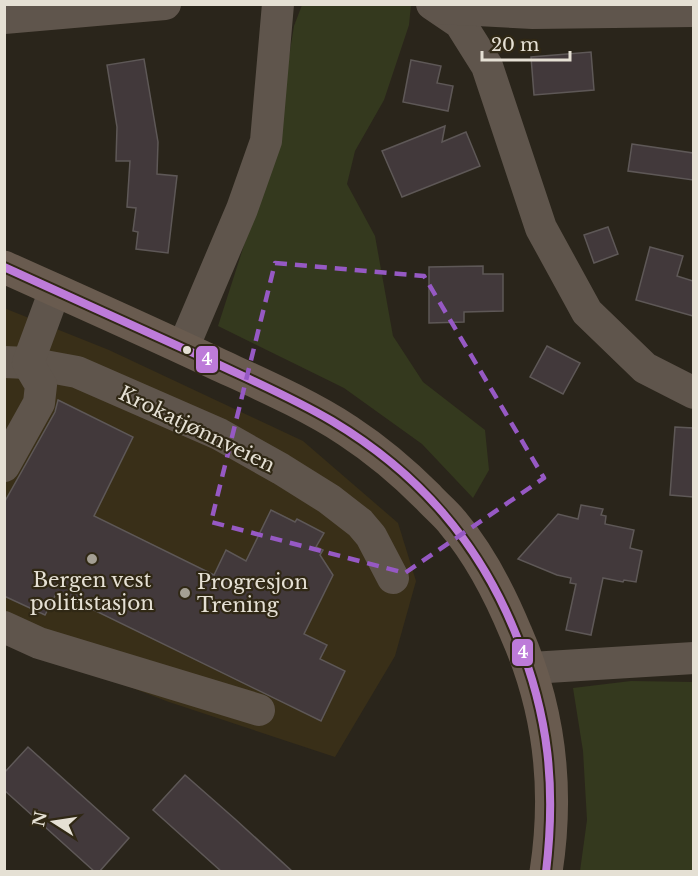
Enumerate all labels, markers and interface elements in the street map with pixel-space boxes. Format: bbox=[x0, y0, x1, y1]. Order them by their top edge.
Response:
scale bar bbox=[482, 24, 570, 62]
text: 20 m bbox=[491, 34, 539, 56]
unlabelled marker bbox=[181, 344, 193, 356]
line badge: 4 bbox=[195, 345, 219, 374]
text: 4 bbox=[202, 349, 212, 369]
street label: Krokatjønnveien bbox=[115, 381, 279, 477]
marker: Bergen vest politistasjon bbox=[85, 552, 99, 566]
place label: Bergen vest politistasjon bbox=[30, 568, 154, 615]
place label: Progresjon Trening bbox=[197, 570, 308, 617]
marker: Progresjon Trening bbox=[178, 586, 192, 600]
line badge: 4 bbox=[511, 638, 534, 667]
text: 4 bbox=[518, 642, 528, 662]
north arrow bbox=[24, 792, 84, 852]
text: N bbox=[28, 809, 51, 828]

